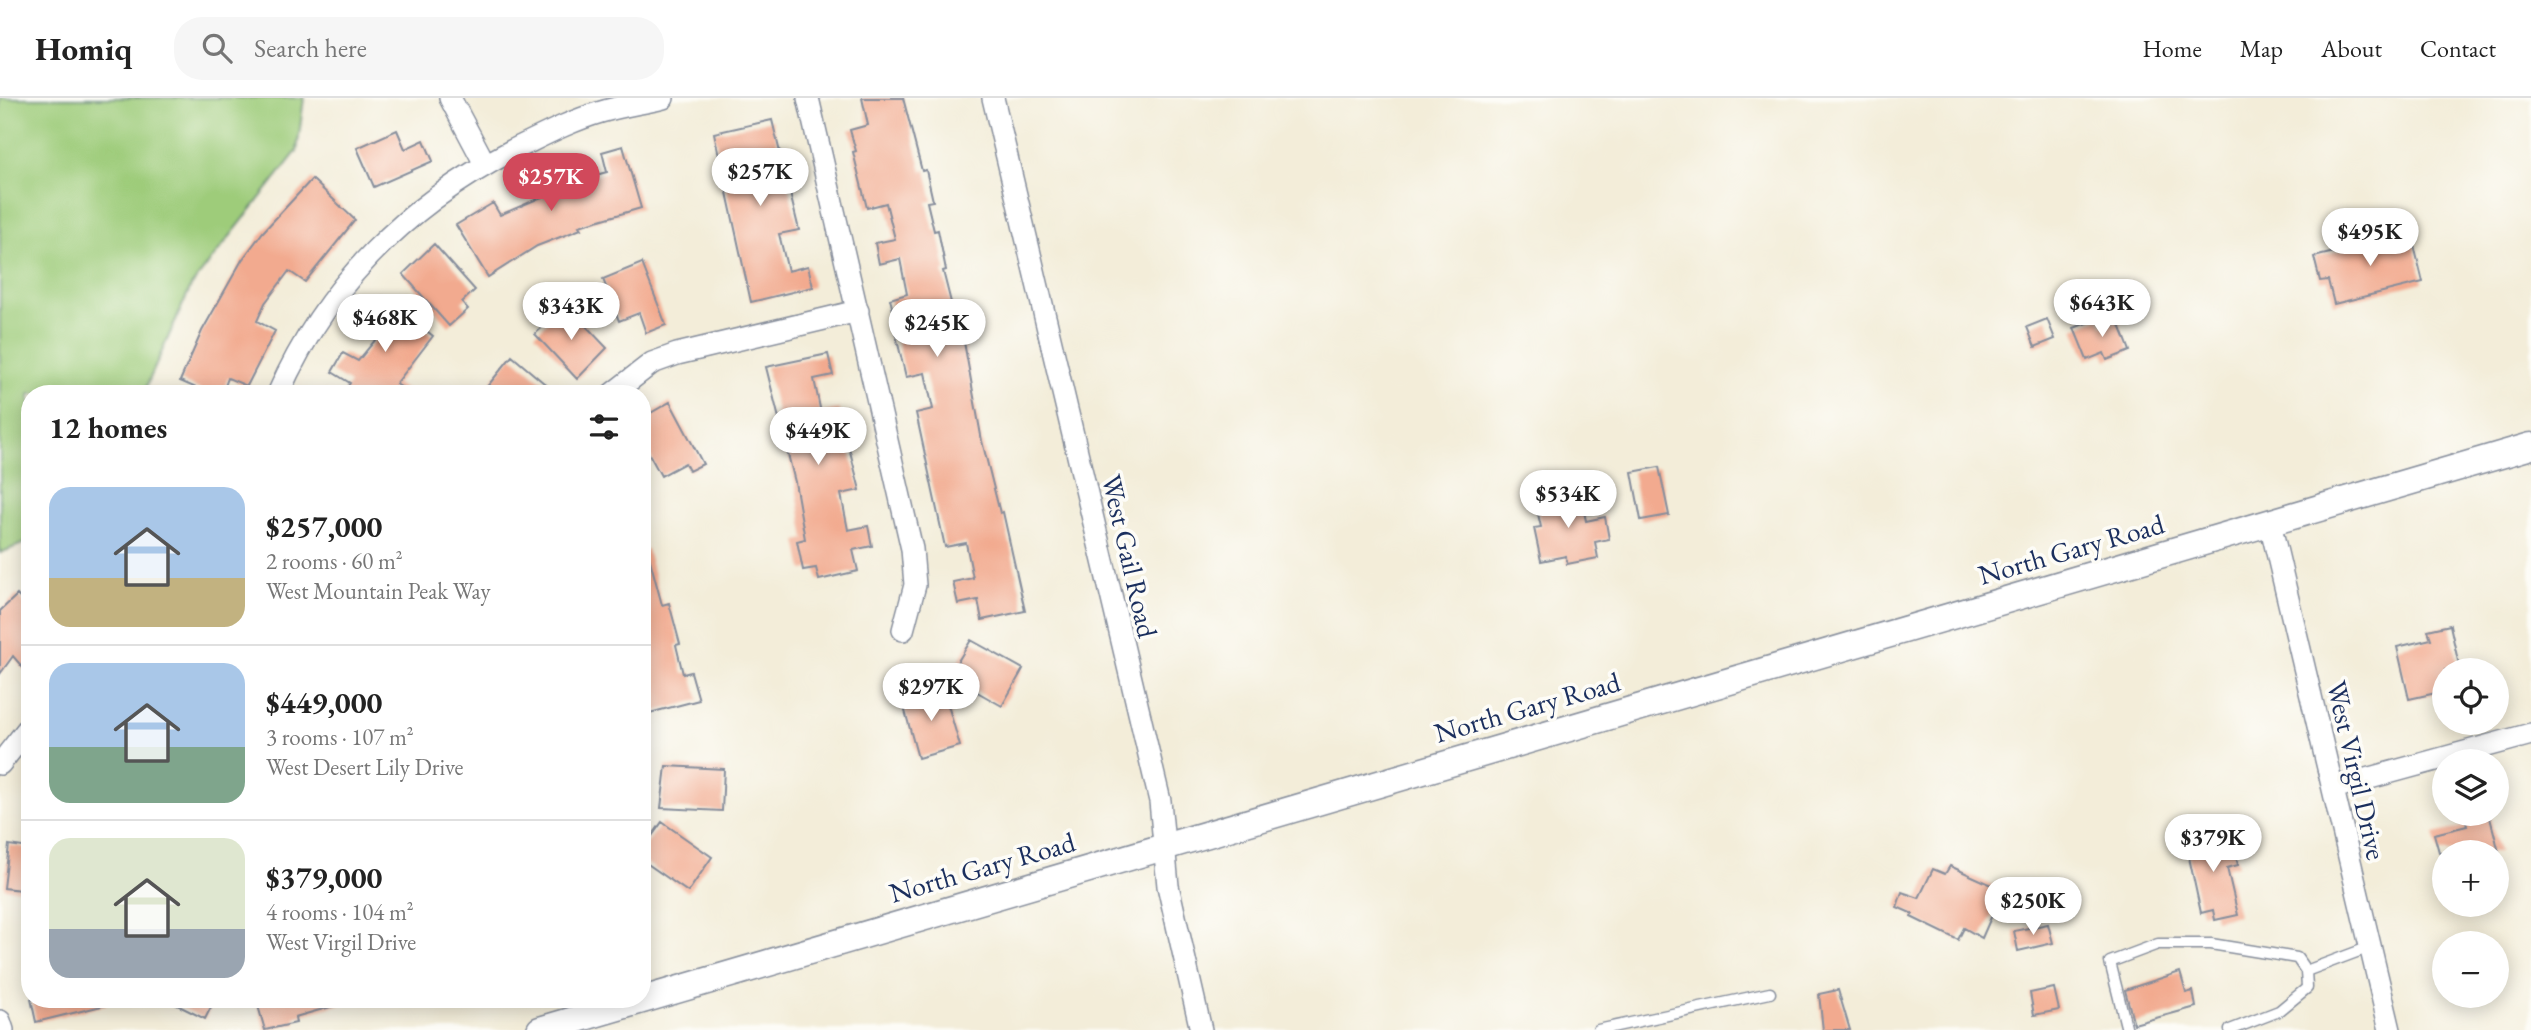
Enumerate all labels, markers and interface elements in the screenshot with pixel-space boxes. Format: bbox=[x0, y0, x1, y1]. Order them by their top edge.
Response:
search box bbox=[174, 17, 664, 80]
text: Homiq bbox=[35, 27, 132, 70]
icon: search bbox=[198, 29, 236, 67]
text: Search here bbox=[254, 31, 367, 65]
text: Home bbox=[2142, 33, 2202, 64]
text: Map bbox=[2240, 33, 2283, 64]
text: About bbox=[2321, 33, 2382, 64]
text: Contact bbox=[2420, 33, 2496, 64]
pin: $257K bbox=[711, 148, 809, 208]
pin: $257K bbox=[502, 153, 600, 213]
text: $257K bbox=[728, 156, 792, 186]
text: $257K bbox=[519, 161, 583, 191]
pin: $495K bbox=[2321, 208, 2419, 268]
text: $495K bbox=[2338, 216, 2402, 246]
pin: $643K bbox=[2053, 280, 2151, 339]
pin: $343K bbox=[522, 282, 620, 342]
text: $643K bbox=[2070, 287, 2134, 317]
text: $343K bbox=[539, 290, 603, 320]
pin: $468K bbox=[336, 294, 434, 354]
pin: $245K bbox=[888, 300, 986, 359]
text: $468K bbox=[353, 302, 417, 332]
text: $245K bbox=[905, 307, 969, 337]
text: 12 homes bbox=[49, 408, 167, 447]
icon: filters bbox=[585, 408, 623, 446]
pin: $449K bbox=[769, 408, 867, 467]
text: $449K bbox=[786, 415, 850, 445]
pin: $534K bbox=[1519, 470, 1617, 530]
street label: West Gail Road bbox=[1094, 471, 1166, 642]
text: $534K bbox=[1536, 478, 1600, 508]
street label: North Gary Road bbox=[1974, 505, 2169, 593]
text: $257,000 bbox=[266, 507, 382, 546]
icon: home bbox=[105, 515, 189, 599]
text: 2 rooms · 60 m² bbox=[266, 546, 403, 576]
text: West Mountain Peak Way bbox=[266, 576, 491, 606]
map controls bbox=[2432, 658, 2509, 1008]
button: locate bbox=[2432, 658, 2509, 735]
street label: North Gary Road bbox=[1430, 663, 1625, 751]
pin: $297K bbox=[882, 664, 980, 723]
text: $297K bbox=[899, 671, 963, 701]
street label: West Virgil Drive bbox=[2319, 677, 2395, 863]
text: $449,000 bbox=[266, 683, 382, 722]
icon: home bbox=[105, 691, 189, 775]
text: 3 rooms · 107 m² bbox=[266, 722, 414, 752]
button: layers bbox=[2432, 749, 2509, 826]
text: West Desert Lily Drive bbox=[266, 752, 464, 782]
pin: $379K bbox=[2164, 814, 2262, 874]
text: $379K bbox=[2181, 822, 2245, 852]
street label: North Gary Road bbox=[885, 823, 1080, 911]
button: + bbox=[2432, 840, 2509, 917]
text: $379,000 bbox=[266, 858, 382, 897]
icon: home bbox=[105, 866, 189, 950]
pin: $250K bbox=[1984, 878, 2082, 937]
text: $250K bbox=[2001, 885, 2065, 915]
text: 4 rooms · 104 m² bbox=[266, 897, 414, 927]
text: West Virgil Drive bbox=[266, 927, 416, 957]
button: − bbox=[2432, 931, 2509, 1008]

